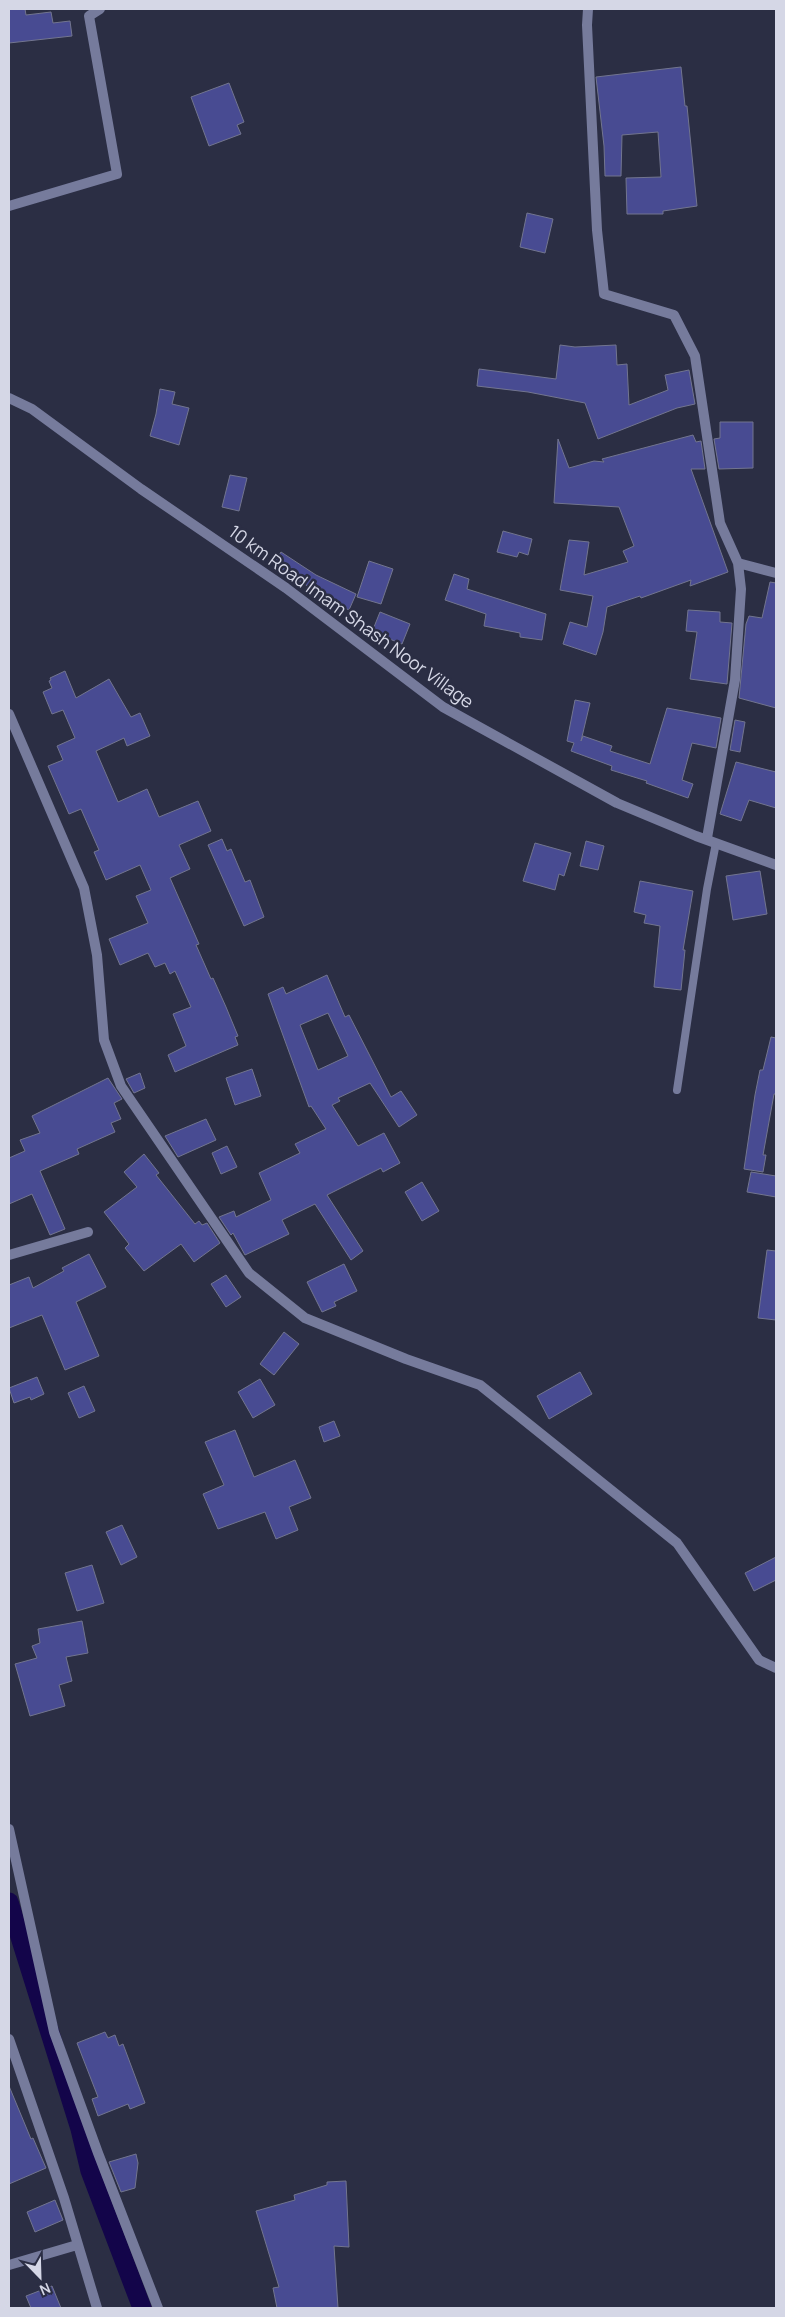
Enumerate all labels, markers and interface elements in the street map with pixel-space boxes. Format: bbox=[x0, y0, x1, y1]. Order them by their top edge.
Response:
street label: 10 km Road Imam Shash Noor Village bbox=[224, 519, 479, 713]
north arrow bbox=[15, 2252, 65, 2302]
text: N bbox=[37, 2279, 54, 2300]

